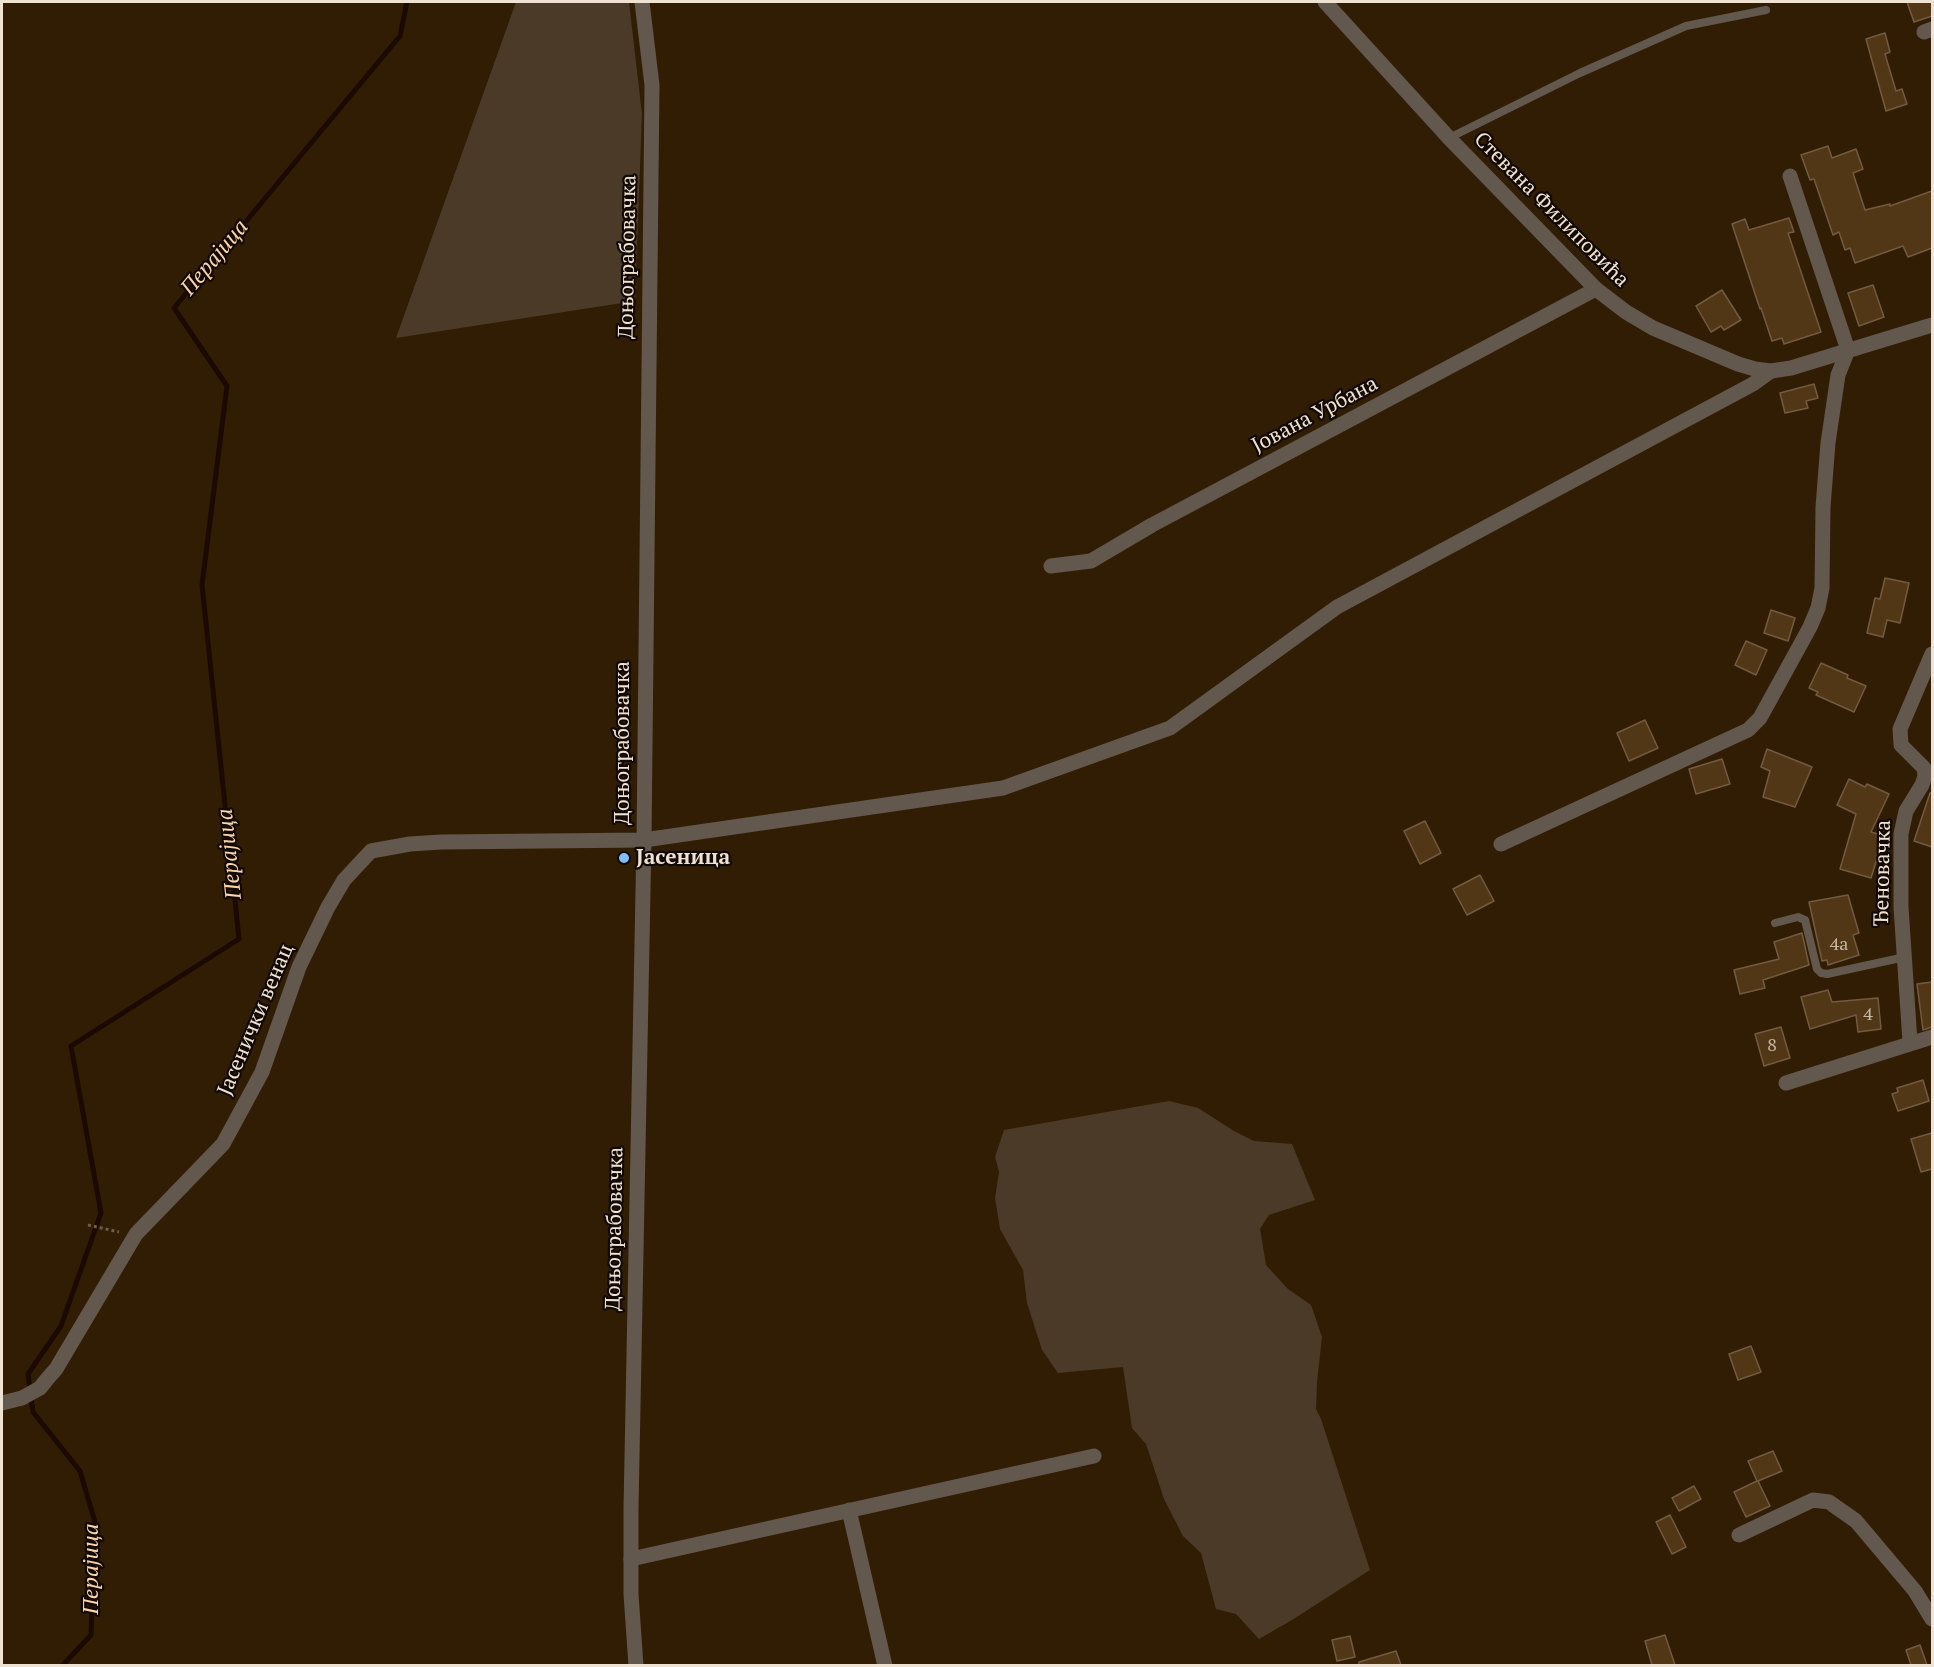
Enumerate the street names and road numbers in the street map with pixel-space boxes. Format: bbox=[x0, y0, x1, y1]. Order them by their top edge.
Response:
street label: Стевана Филиповића bbox=[1468, 127, 1634, 293]
street label: Доњограбовачка bbox=[614, 175, 642, 339]
street label: Јована Урбана bbox=[1248, 371, 1382, 459]
street label: Доњограбовачка bbox=[610, 661, 636, 825]
street label: Ђеновачка bbox=[1869, 820, 1897, 926]
street label: Јасенички венац bbox=[213, 940, 299, 1100]
street label: Доњограбовачка bbox=[601, 1147, 629, 1311]

